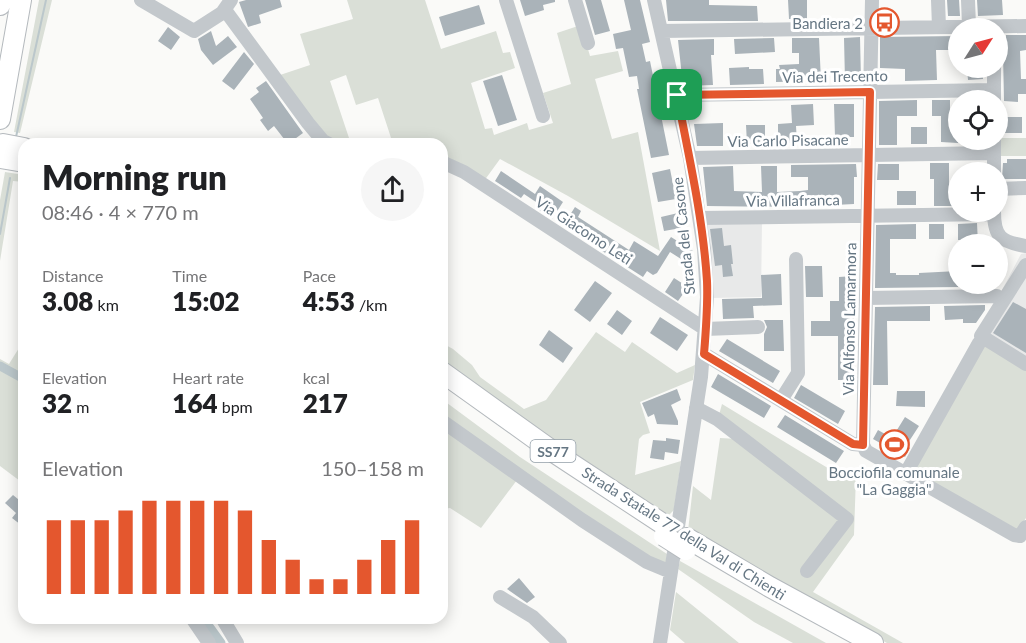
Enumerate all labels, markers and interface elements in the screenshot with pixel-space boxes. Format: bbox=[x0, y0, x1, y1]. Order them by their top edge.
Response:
bus stop icon: Bandiera 2 bbox=[868, 7, 900, 39]
place label: Bandiera 2 bbox=[792, 14, 863, 32]
north arrow bbox=[948, 18, 1008, 78]
map controls bbox=[948, 18, 1008, 294]
street label: Via dei Trecento bbox=[782, 66, 888, 86]
pin bbox=[651, 69, 702, 120]
icon: arrive bbox=[660, 78, 693, 111]
button: locate bbox=[948, 90, 1008, 150]
street label: Via Carlo Pisacane bbox=[727, 130, 849, 150]
text: Morning run bbox=[42, 157, 227, 197]
button: share bbox=[361, 158, 424, 221]
button: + bbox=[948, 162, 1008, 222]
street label: Strada del Casone bbox=[668, 176, 698, 296]
street label: Via Villafranca bbox=[746, 190, 840, 210]
street label: Via Giacomo Leti bbox=[532, 192, 636, 268]
text: 08:46 · 4 × 770 m bbox=[42, 200, 199, 224]
button: − bbox=[948, 234, 1008, 294]
street label: Via Alfonso Lamarmora bbox=[839, 242, 859, 396]
text: Distance bbox=[42, 266, 103, 285]
text: Time bbox=[172, 266, 207, 285]
text: Pace bbox=[303, 266, 336, 285]
text: 3.08 bbox=[42, 285, 93, 317]
text: 15:02 bbox=[172, 285, 240, 317]
text: 4:53 bbox=[303, 285, 355, 317]
text: km bbox=[93, 295, 119, 314]
text: /km bbox=[355, 295, 387, 314]
text: Elevation bbox=[42, 368, 107, 387]
text: Heart rate bbox=[172, 368, 244, 387]
text: kcal bbox=[303, 368, 330, 387]
text: 32 bbox=[42, 387, 72, 419]
text: 164 bbox=[172, 387, 218, 419]
text: 217 bbox=[303, 387, 348, 419]
text: m bbox=[72, 397, 89, 416]
text: bpm bbox=[218, 397, 253, 416]
sports icon: Bocciofila comunale "La Gaggia" bbox=[878, 429, 910, 461]
road number: SS77 bbox=[530, 440, 576, 462]
text: Elevation bbox=[42, 456, 123, 480]
text: 150–158 m bbox=[321, 456, 424, 480]
street label: Strada Statale 77 della Val di Chienti bbox=[579, 463, 789, 603]
place label: Bocciofila comunale "La Gaggia" bbox=[828, 463, 960, 498]

